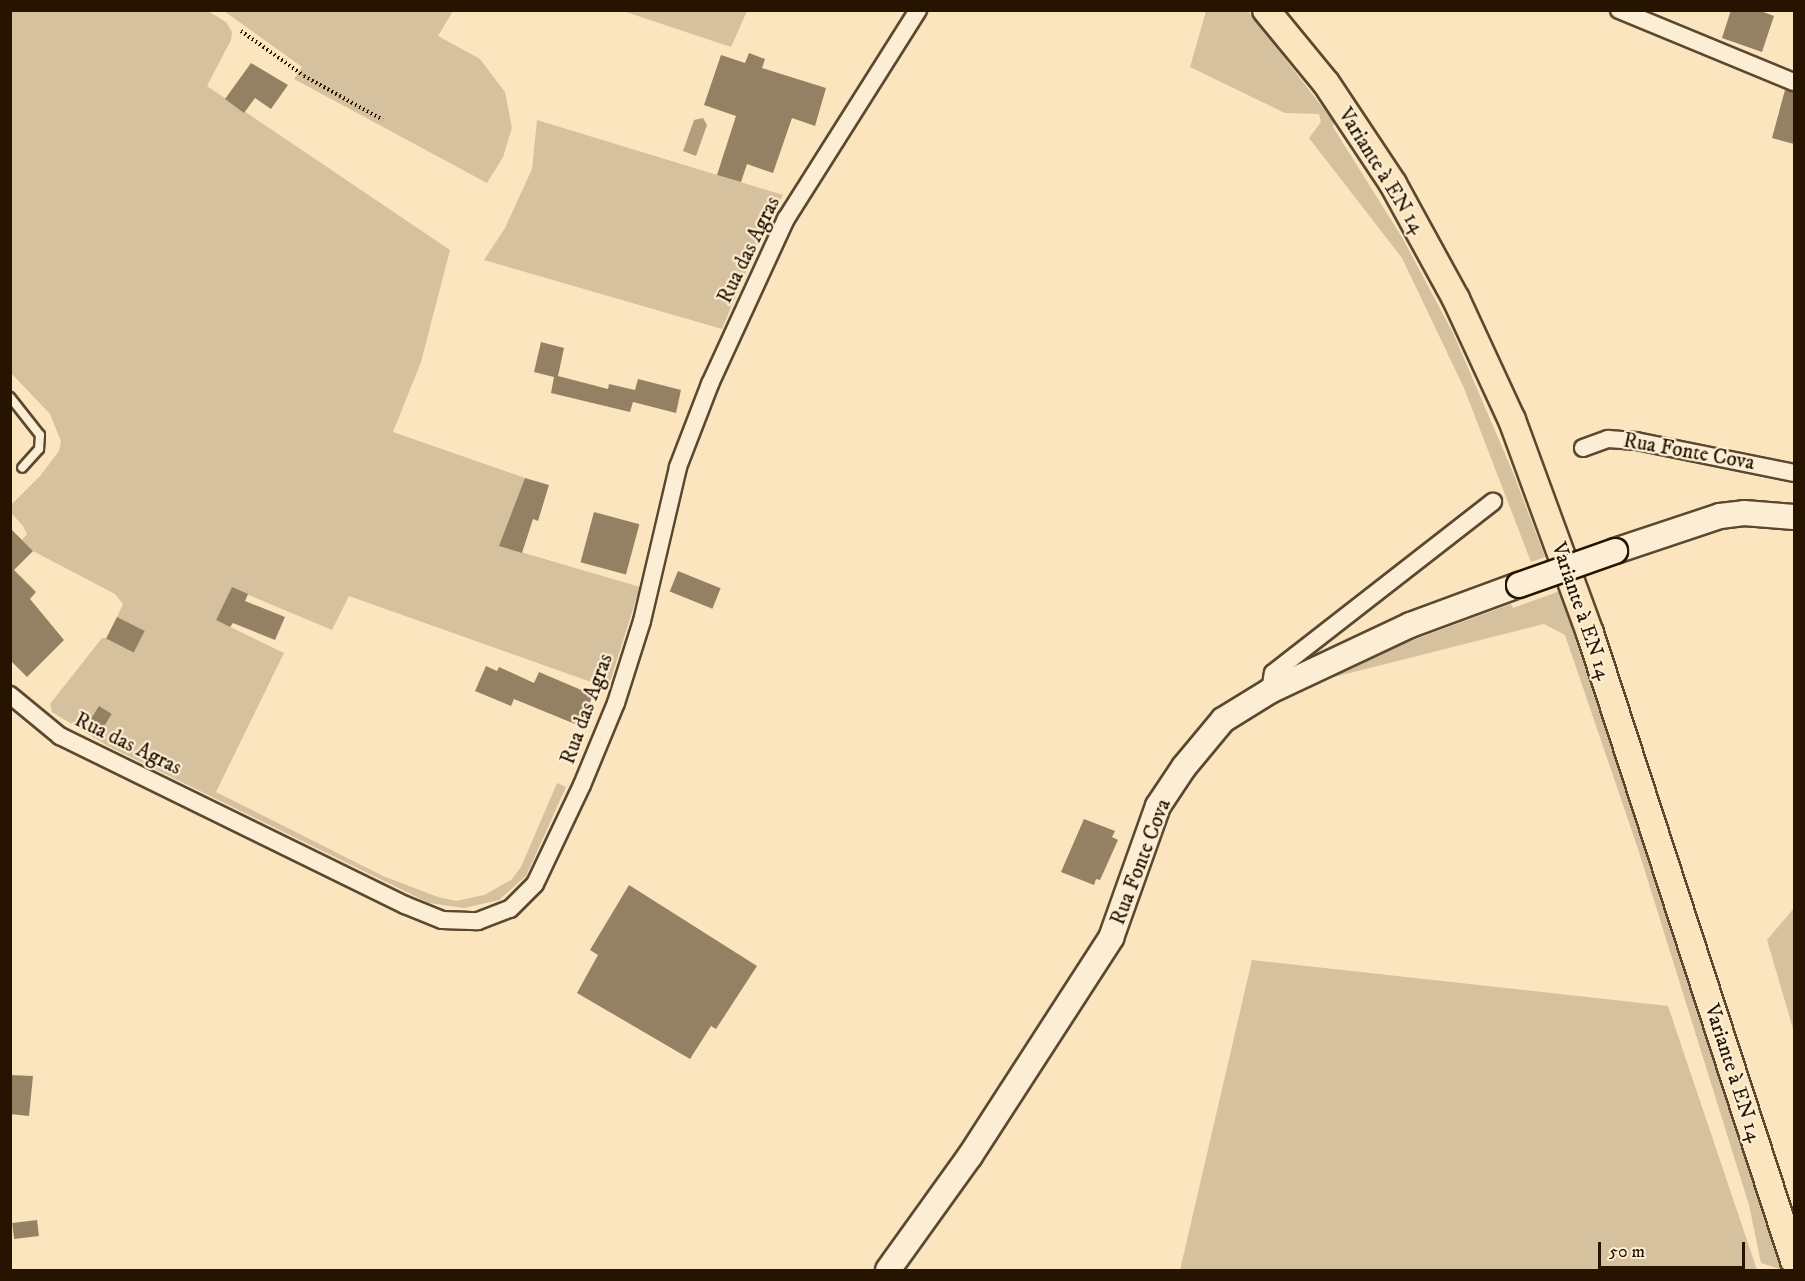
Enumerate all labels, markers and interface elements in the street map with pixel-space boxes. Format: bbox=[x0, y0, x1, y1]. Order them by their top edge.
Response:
street label: Variante à EN 14 bbox=[1332, 103, 1430, 239]
street label: Rua das Agras bbox=[712, 192, 786, 308]
street label: Rua Fonte Cova bbox=[1621, 428, 1757, 476]
street label: Variante à EN 14 bbox=[1546, 539, 1616, 683]
street label: Rua das Agras bbox=[555, 650, 619, 768]
street label: Rua das Agras bbox=[70, 707, 186, 781]
street label: Rua Fonte Cova bbox=[1105, 795, 1177, 929]
street label: Variante à EN 14 bbox=[1699, 1001, 1767, 1145]
scale bar bbox=[1601, 1230, 1748, 1268]
text: 50 m bbox=[1609, 1241, 1645, 1263]

